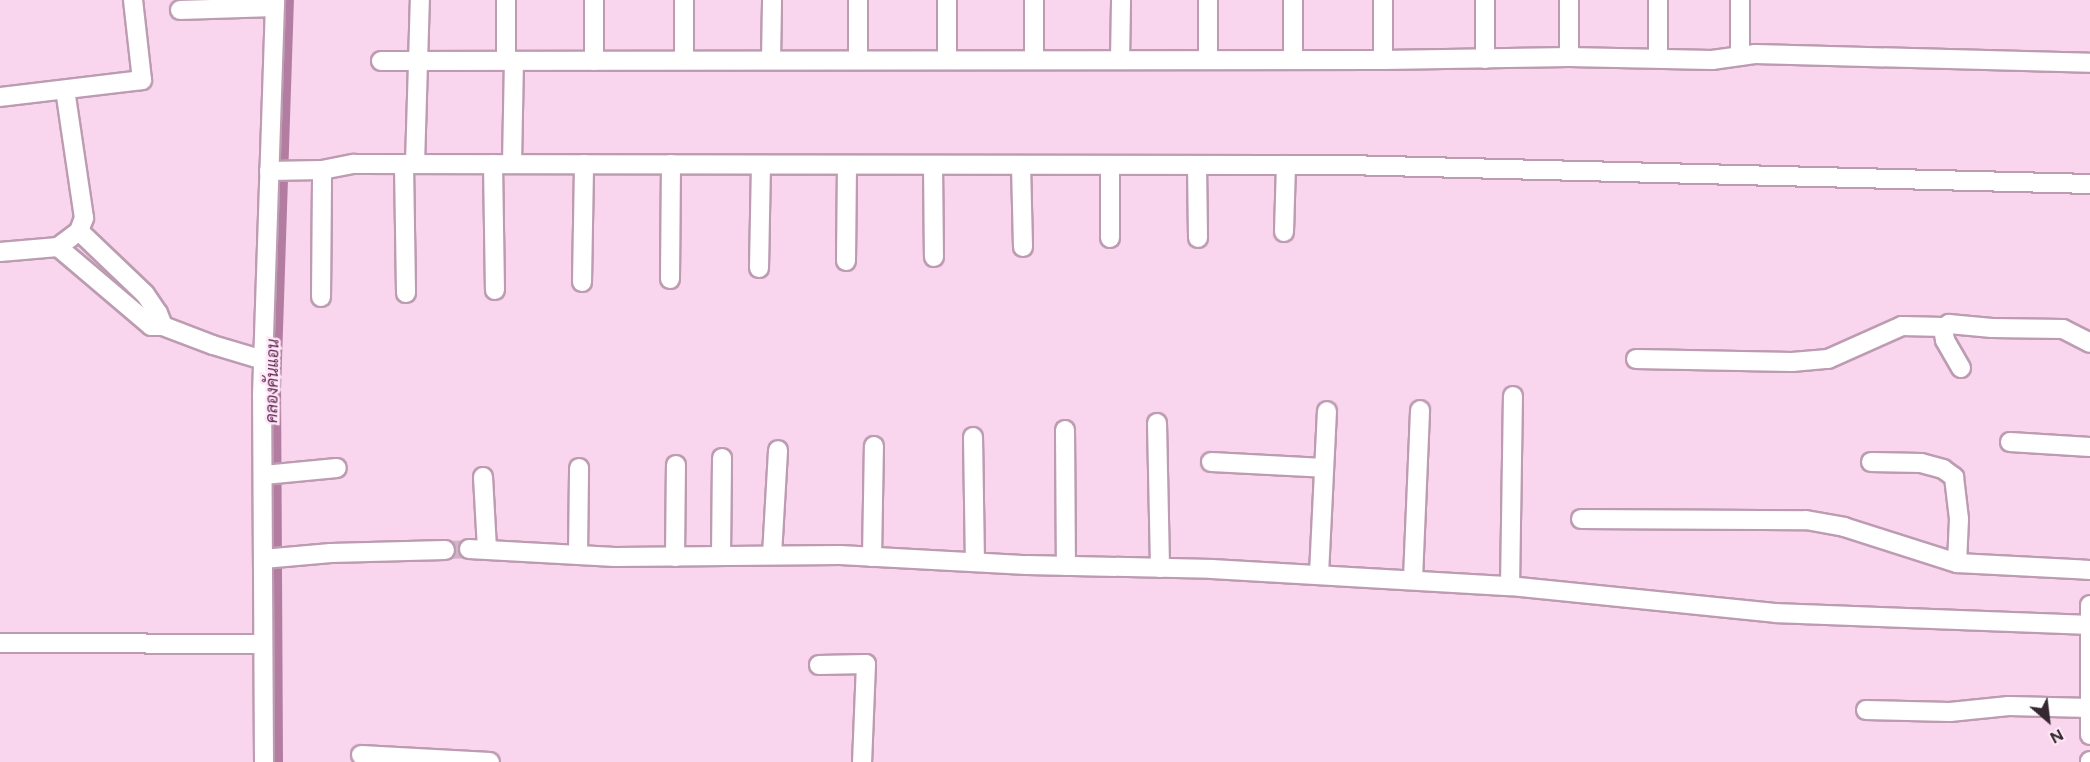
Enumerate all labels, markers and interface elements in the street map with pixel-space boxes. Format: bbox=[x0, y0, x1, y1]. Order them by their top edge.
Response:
water label: คลองคันแอน bbox=[263, 339, 283, 423]
north arrow bbox=[2018, 690, 2078, 750]
text: N bbox=[2047, 725, 2067, 748]

